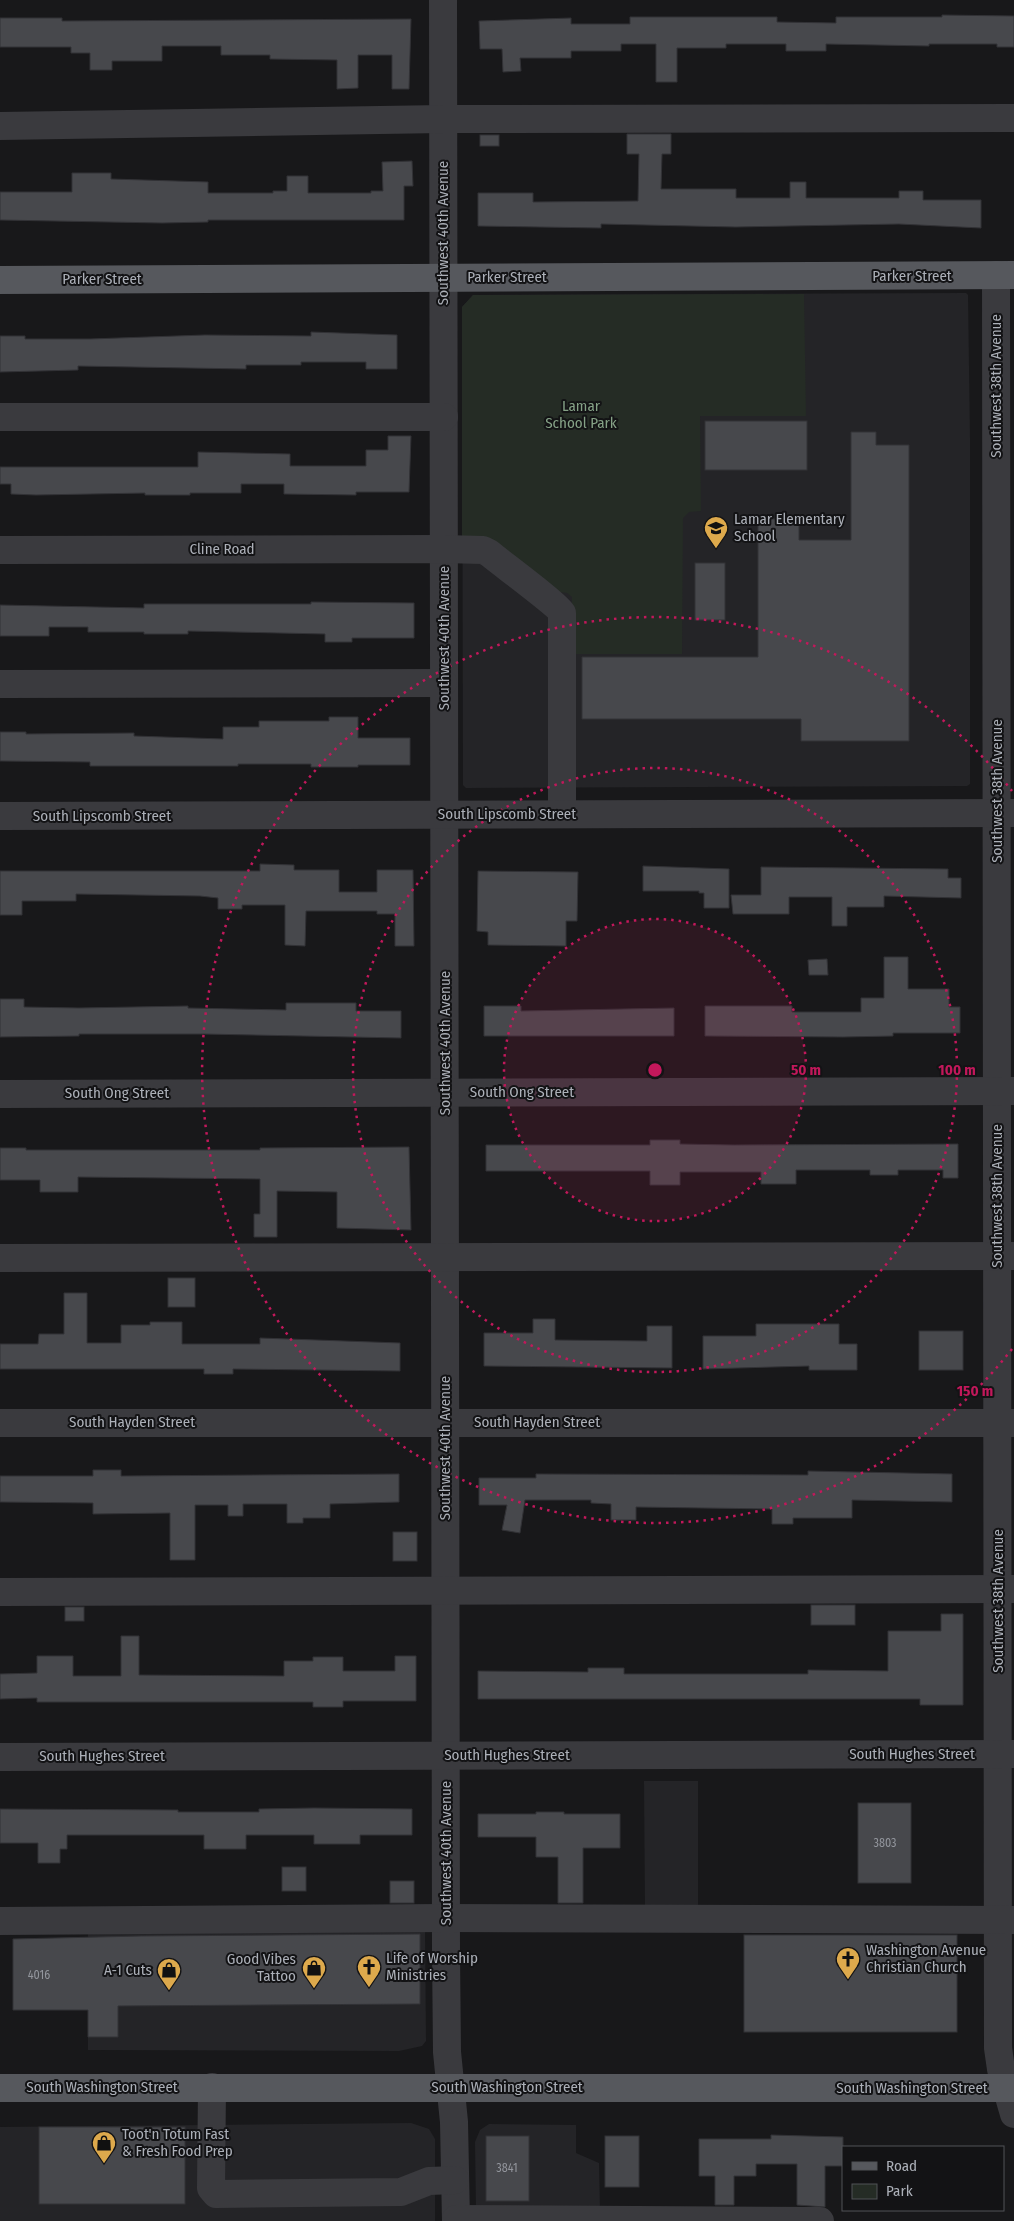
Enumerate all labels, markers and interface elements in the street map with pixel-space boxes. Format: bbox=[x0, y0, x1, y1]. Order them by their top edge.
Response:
street label: Southwest 40th Avenue bbox=[434, 161, 452, 305]
street label: Parker Street bbox=[872, 267, 952, 285]
street label: Parker Street bbox=[467, 268, 547, 286]
street label: Parker Street bbox=[62, 270, 142, 288]
street label: Southwest 38th Avenue bbox=[987, 314, 1005, 458]
park label: Lamar School Park bbox=[545, 397, 617, 432]
place label: Lamar Elementary School bbox=[734, 510, 845, 545]
school or university icon: Lamar Elementary School bbox=[703, 515, 729, 549]
street label: Cline Road bbox=[189, 540, 255, 558]
street label: Southwest 40th Avenue bbox=[435, 566, 453, 710]
street label: Southwest 38th Avenue bbox=[988, 719, 1006, 863]
street label: South Lipscomb Street bbox=[438, 805, 576, 823]
street label: South Lipscomb Street bbox=[33, 807, 171, 825]
street label: Southwest 40th Avenue bbox=[436, 971, 454, 1115]
centre of rings bbox=[646, 1061, 664, 1079]
text: 50 m bbox=[791, 1061, 821, 1079]
text: 100 m bbox=[938, 1061, 976, 1079]
street label: South Ong Street bbox=[470, 1083, 574, 1101]
street label: South Ong Street bbox=[65, 1084, 169, 1102]
street label: Southwest 38th Avenue bbox=[988, 1124, 1006, 1268]
street label: Southwest 40th Avenue bbox=[436, 1376, 454, 1520]
text: 150 m bbox=[957, 1382, 993, 1400]
street label: South Hayden Street bbox=[69, 1413, 195, 1431]
street label: South Hayden Street bbox=[474, 1413, 600, 1431]
street label: Southwest 38th Avenue bbox=[989, 1529, 1007, 1673]
street label: South Hughes Street bbox=[849, 1745, 975, 1763]
street label: South Hughes Street bbox=[444, 1746, 570, 1764]
street label: South Hughes Street bbox=[39, 1747, 165, 1765]
street label: Southwest 40th Avenue bbox=[437, 1781, 455, 1925]
house number: 3803 bbox=[874, 1836, 896, 1850]
place label: Washington Avenue Christian Church bbox=[866, 1941, 986, 1976]
church icon: Washington Avenue Christian Church bbox=[835, 1946, 861, 1980]
place label: Life of Worship Ministries bbox=[386, 1949, 478, 1984]
place label: Good Vibes Tattoo bbox=[227, 1950, 296, 1985]
church icon: Life of Worship Ministries bbox=[356, 1954, 382, 1988]
shop icon: Good Vibes Tattoo bbox=[301, 1955, 327, 1989]
shop icon: A-1 Cuts bbox=[156, 1957, 182, 1991]
place label: A-1 Cuts bbox=[104, 1961, 152, 1979]
house number: 4016 bbox=[28, 1968, 50, 1982]
street label: South Washington Street bbox=[26, 2078, 178, 2096]
street label: South Washington Street bbox=[431, 2078, 583, 2096]
street label: South Washington Street bbox=[836, 2079, 988, 2097]
place label: Toot'n Totum Fast & Fresh Food Prep bbox=[122, 2125, 233, 2160]
shop icon: Toot'n Totum Fast & Fresh Food Prep bbox=[91, 2130, 117, 2164]
legend bbox=[842, 2146, 1004, 2211]
text: Road bbox=[886, 2157, 917, 2175]
house number: 3841 bbox=[496, 2161, 518, 2175]
text: Park bbox=[886, 2182, 913, 2200]

